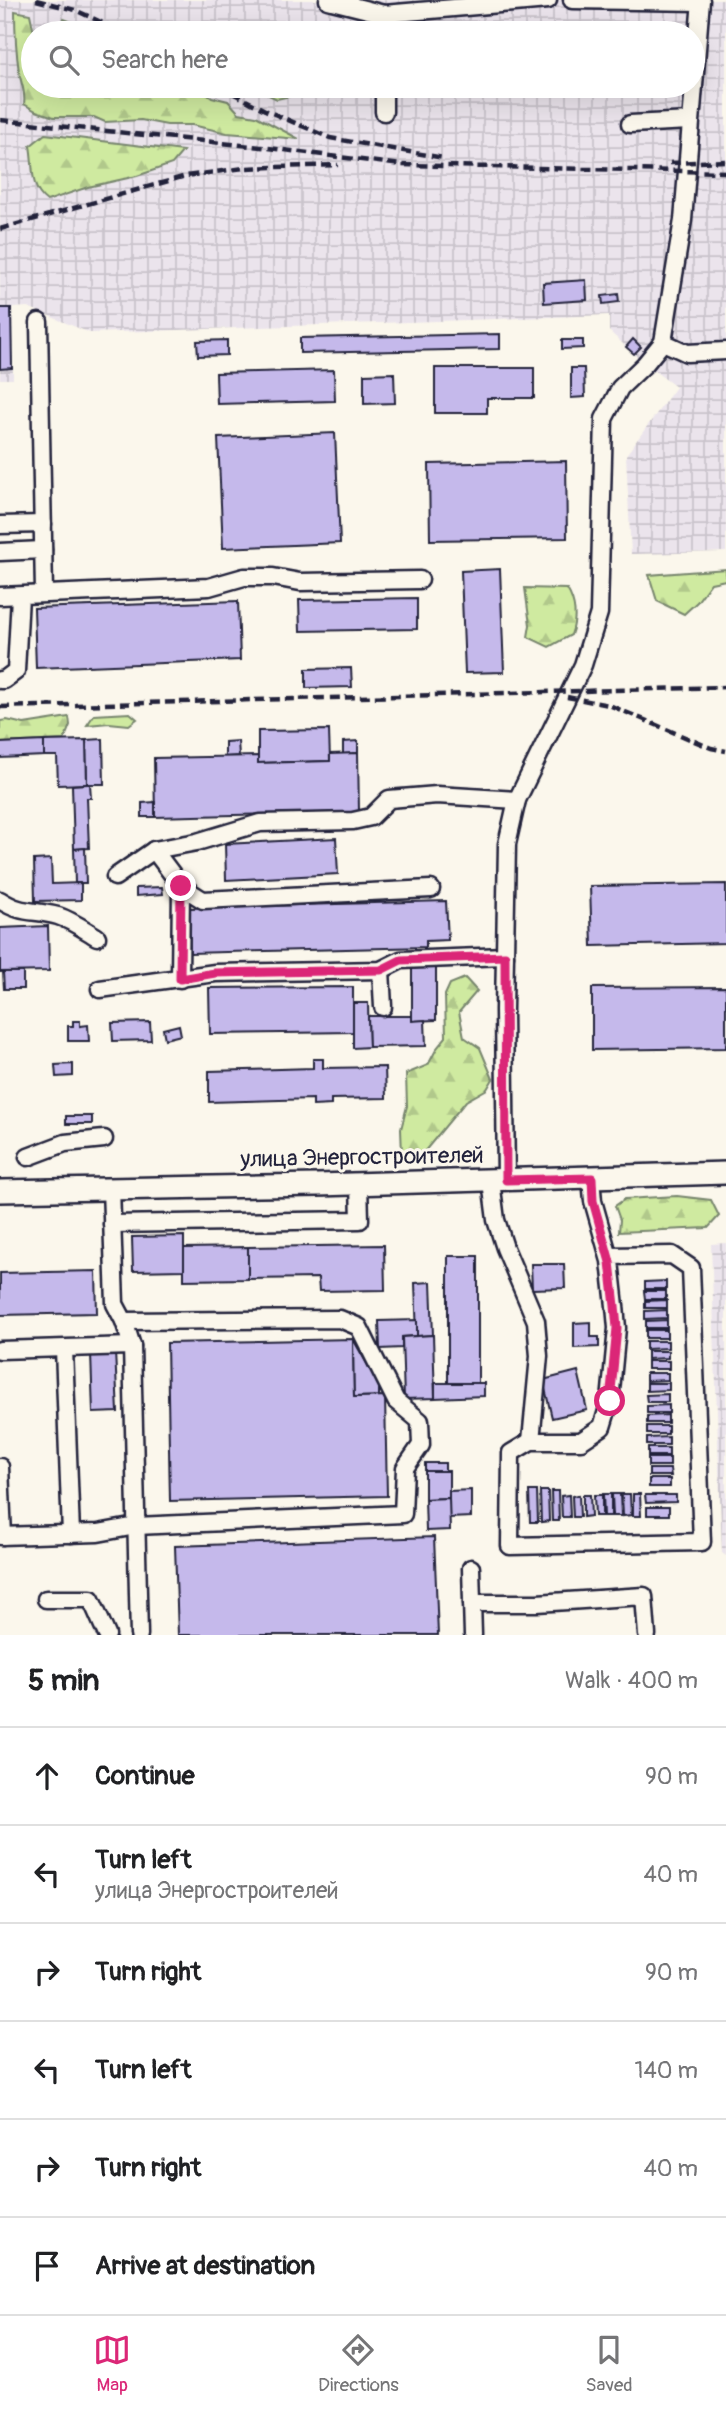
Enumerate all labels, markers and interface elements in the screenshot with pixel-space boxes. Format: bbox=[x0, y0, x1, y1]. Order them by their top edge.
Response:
search box bbox=[21, 21, 705, 98]
icon: search bbox=[45, 41, 83, 79]
text: Search here bbox=[101, 44, 228, 76]
route end bbox=[165, 870, 196, 901]
street label: улица Энергостроителей bbox=[239, 1140, 484, 1174]
route start bbox=[594, 1385, 625, 1416]
text: 5 min bbox=[28, 1662, 99, 1699]
text: Walk · 400 m bbox=[565, 1666, 698, 1695]
icon: ahead bbox=[28, 1757, 66, 1795]
text: Continue bbox=[95, 1760, 195, 1792]
text: 90 m bbox=[645, 1762, 698, 1791]
text: Turn left bbox=[95, 1844, 191, 1876]
icon: left bbox=[28, 1855, 66, 1893]
text: 40 m bbox=[644, 1860, 698, 1889]
text: улица Энергостроителей bbox=[95, 1876, 338, 1905]
icon: right bbox=[28, 1953, 66, 1991]
text: Turn right bbox=[95, 1956, 201, 1988]
text: 90 m bbox=[645, 1958, 698, 1987]
icon: left bbox=[28, 2051, 66, 2089]
text: Turn left bbox=[95, 2054, 191, 2086]
text: 140 m bbox=[635, 2056, 698, 2085]
icon: right bbox=[28, 2149, 66, 2187]
text: Turn right bbox=[95, 2152, 201, 2184]
text: 40 m bbox=[644, 2154, 698, 2183]
icon: arrive bbox=[28, 2247, 66, 2285]
text: Arrive at destination bbox=[95, 2250, 315, 2282]
tab: Map bbox=[93, 2331, 131, 2397]
tab: Directions bbox=[318, 2331, 399, 2397]
tab: Saved bbox=[585, 2331, 633, 2397]

